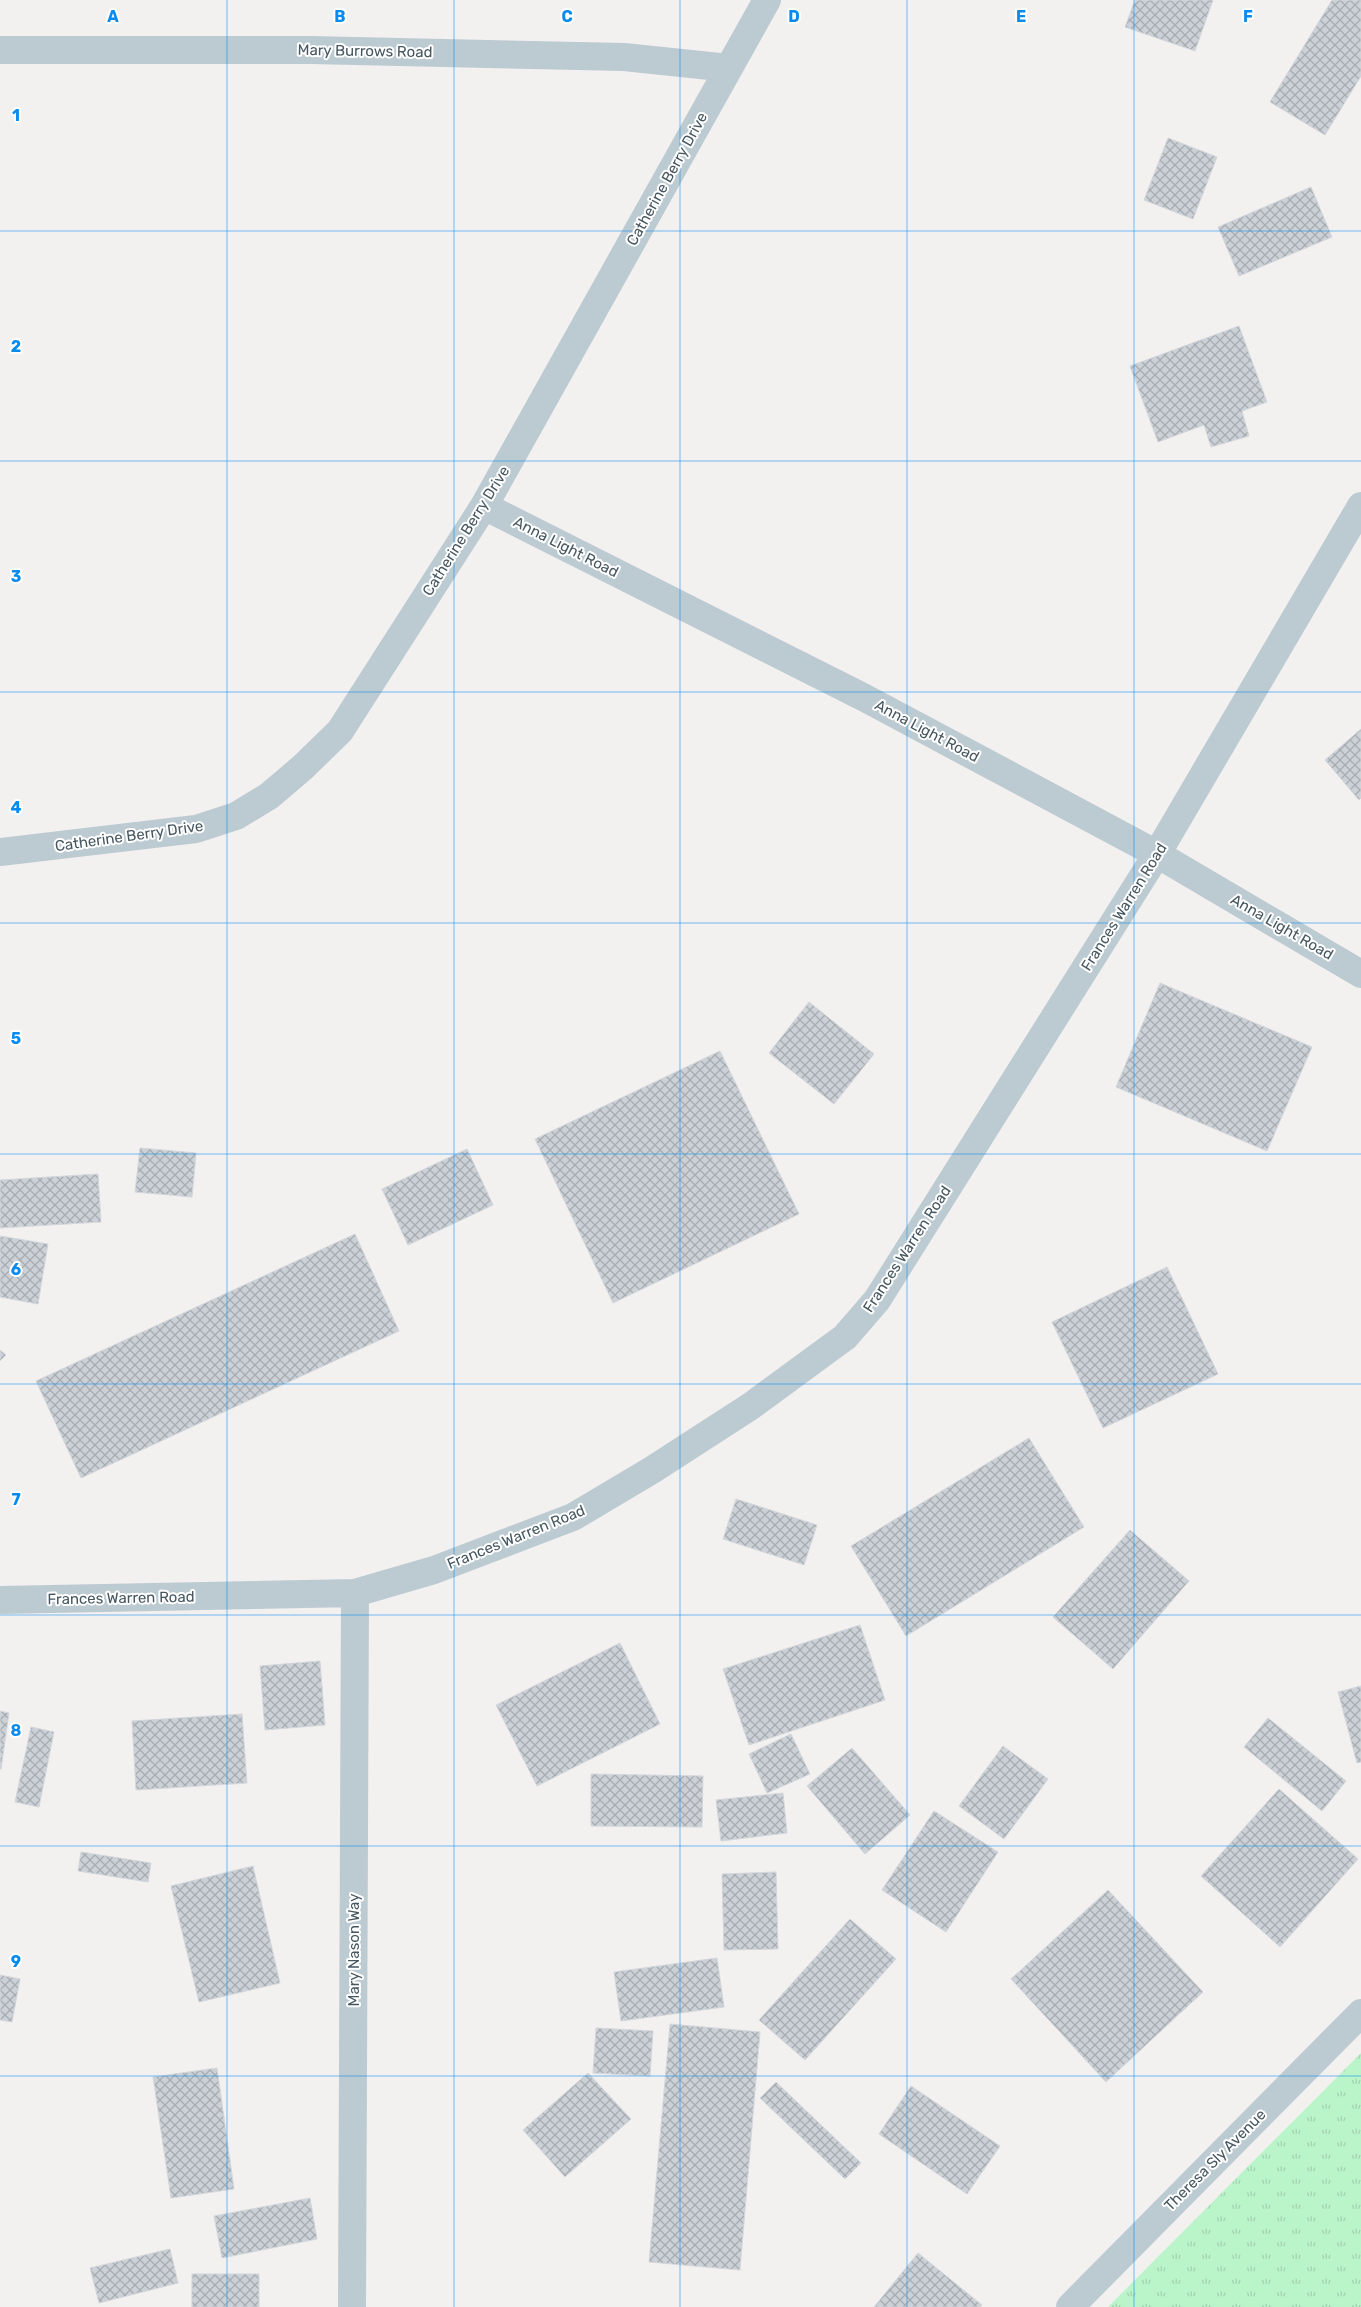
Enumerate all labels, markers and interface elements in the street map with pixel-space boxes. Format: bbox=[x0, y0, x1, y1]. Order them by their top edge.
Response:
text: A bbox=[107, 7, 119, 26]
text: B bbox=[334, 7, 346, 26]
text: C bbox=[561, 7, 573, 26]
text: D bbox=[788, 7, 800, 26]
text: E bbox=[1016, 7, 1026, 26]
text: F bbox=[1243, 7, 1253, 26]
street label: Mary Burrows Road bbox=[297, 41, 433, 61]
text: 1 bbox=[12, 106, 20, 125]
street label: Catherine Berry Drive bbox=[623, 109, 711, 249]
text: 2 bbox=[11, 337, 21, 356]
street label: Catherine Berry Drive bbox=[419, 463, 513, 599]
street label: Anna Light Road bbox=[511, 513, 621, 581]
text: 3 bbox=[11, 567, 21, 586]
street label: Anna Light Road bbox=[872, 696, 982, 766]
text: 4 bbox=[11, 798, 22, 817]
street label: Catherine Berry Drive bbox=[54, 817, 204, 855]
street label: Frances Warren Road bbox=[1077, 840, 1171, 974]
street label: Anna Light Road bbox=[1228, 890, 1336, 964]
text: 5 bbox=[11, 1029, 21, 1048]
street label: Frances Warren Road bbox=[859, 1182, 955, 1316]
text: 6 bbox=[11, 1260, 21, 1279]
text: 7 bbox=[11, 1490, 21, 1509]
street label: Frances Warren Road bbox=[444, 1501, 588, 1573]
street label: Frances Warren Road bbox=[47, 1588, 195, 1608]
text: 8 bbox=[11, 1721, 22, 1740]
street label: Mary Nason Way bbox=[345, 1893, 363, 2007]
text: 9 bbox=[11, 1952, 21, 1971]
street label: Theresa Sly Avenue bbox=[1160, 2105, 1270, 2215]

